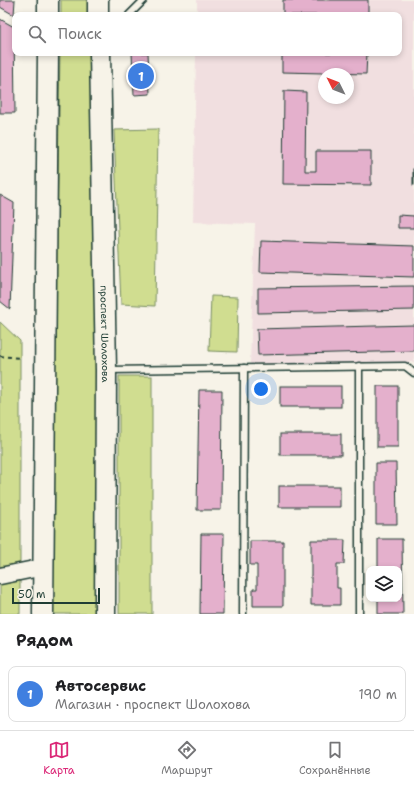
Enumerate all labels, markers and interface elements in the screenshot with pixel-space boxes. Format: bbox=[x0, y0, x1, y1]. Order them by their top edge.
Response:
search box bbox=[12, 12, 402, 56]
icon: search bbox=[26, 23, 48, 45]
text: Поиск bbox=[58, 24, 102, 44]
pin: 1 bbox=[128, 61, 154, 91]
north arrow bbox=[318, 68, 354, 104]
street label: проспект Шолохова bbox=[98, 285, 113, 383]
your location bbox=[251, 379, 271, 399]
map controls bbox=[366, 566, 402, 602]
button: layers bbox=[366, 566, 402, 602]
scale bar bbox=[12, 586, 100, 605]
text: 50 m bbox=[18, 587, 46, 602]
text: Рядом bbox=[16, 629, 73, 651]
text: Автосервис bbox=[55, 676, 146, 696]
text: 1 bbox=[27, 686, 33, 703]
text: 190 m bbox=[358, 686, 397, 703]
text: Магазин · проспект Шолохова bbox=[55, 696, 250, 713]
tab: Карта bbox=[43, 739, 75, 778]
tab: Маршрут bbox=[161, 739, 212, 778]
tab: Сохранённые bbox=[299, 739, 371, 778]

